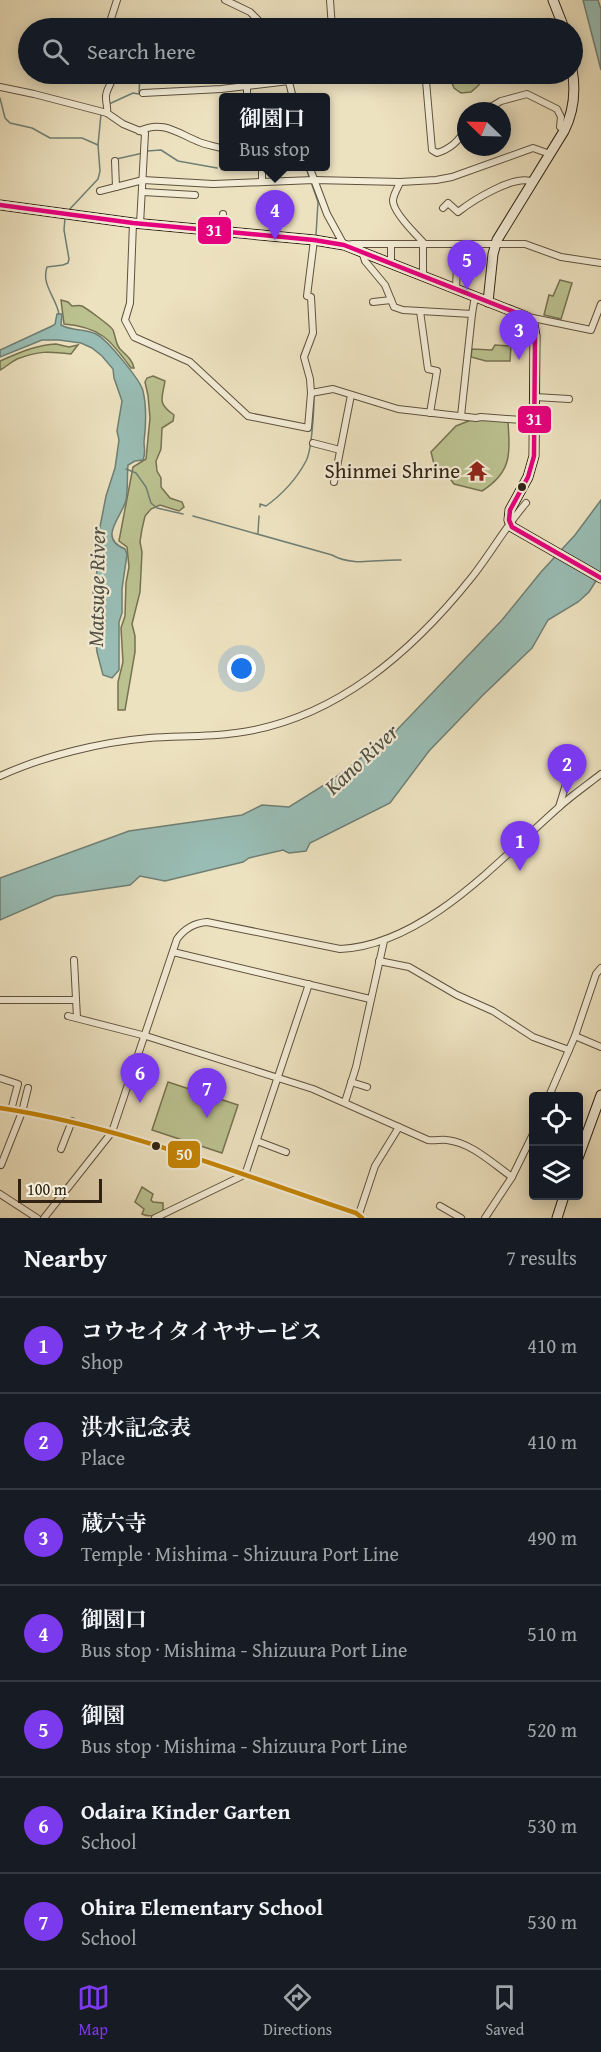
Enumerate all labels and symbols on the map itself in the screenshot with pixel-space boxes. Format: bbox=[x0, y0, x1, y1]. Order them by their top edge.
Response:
north arrow bbox=[457, 102, 511, 156]
pin: 4 bbox=[256, 190, 294, 240]
line badge: 31 bbox=[197, 216, 232, 245]
text: 31 bbox=[206, 218, 222, 242]
pin: 5 bbox=[448, 240, 486, 290]
pin: 3 bbox=[500, 310, 538, 360]
line badge: 31 bbox=[517, 405, 552, 434]
text: 31 bbox=[526, 407, 542, 431]
place label: Shinmei Shrine bbox=[324, 455, 460, 486]
temple icon: Shinmei Shrine bbox=[465, 459, 489, 483]
unlabelled marker bbox=[516, 481, 528, 493]
water label: Matsuge River bbox=[79, 526, 113, 647]
your location bbox=[227, 654, 256, 683]
water label: Kano River bbox=[316, 716, 406, 803]
pin: 2 bbox=[548, 744, 586, 794]
pin: 1 bbox=[500, 822, 540, 871]
pin: 6 bbox=[120, 1054, 160, 1103]
pin: 7 bbox=[188, 1068, 226, 1118]
unlabelled marker bbox=[150, 1140, 162, 1152]
line badge: 50 bbox=[167, 1140, 201, 1169]
text: 50 bbox=[176, 1142, 192, 1166]
scale bar bbox=[18, 1176, 102, 1204]

